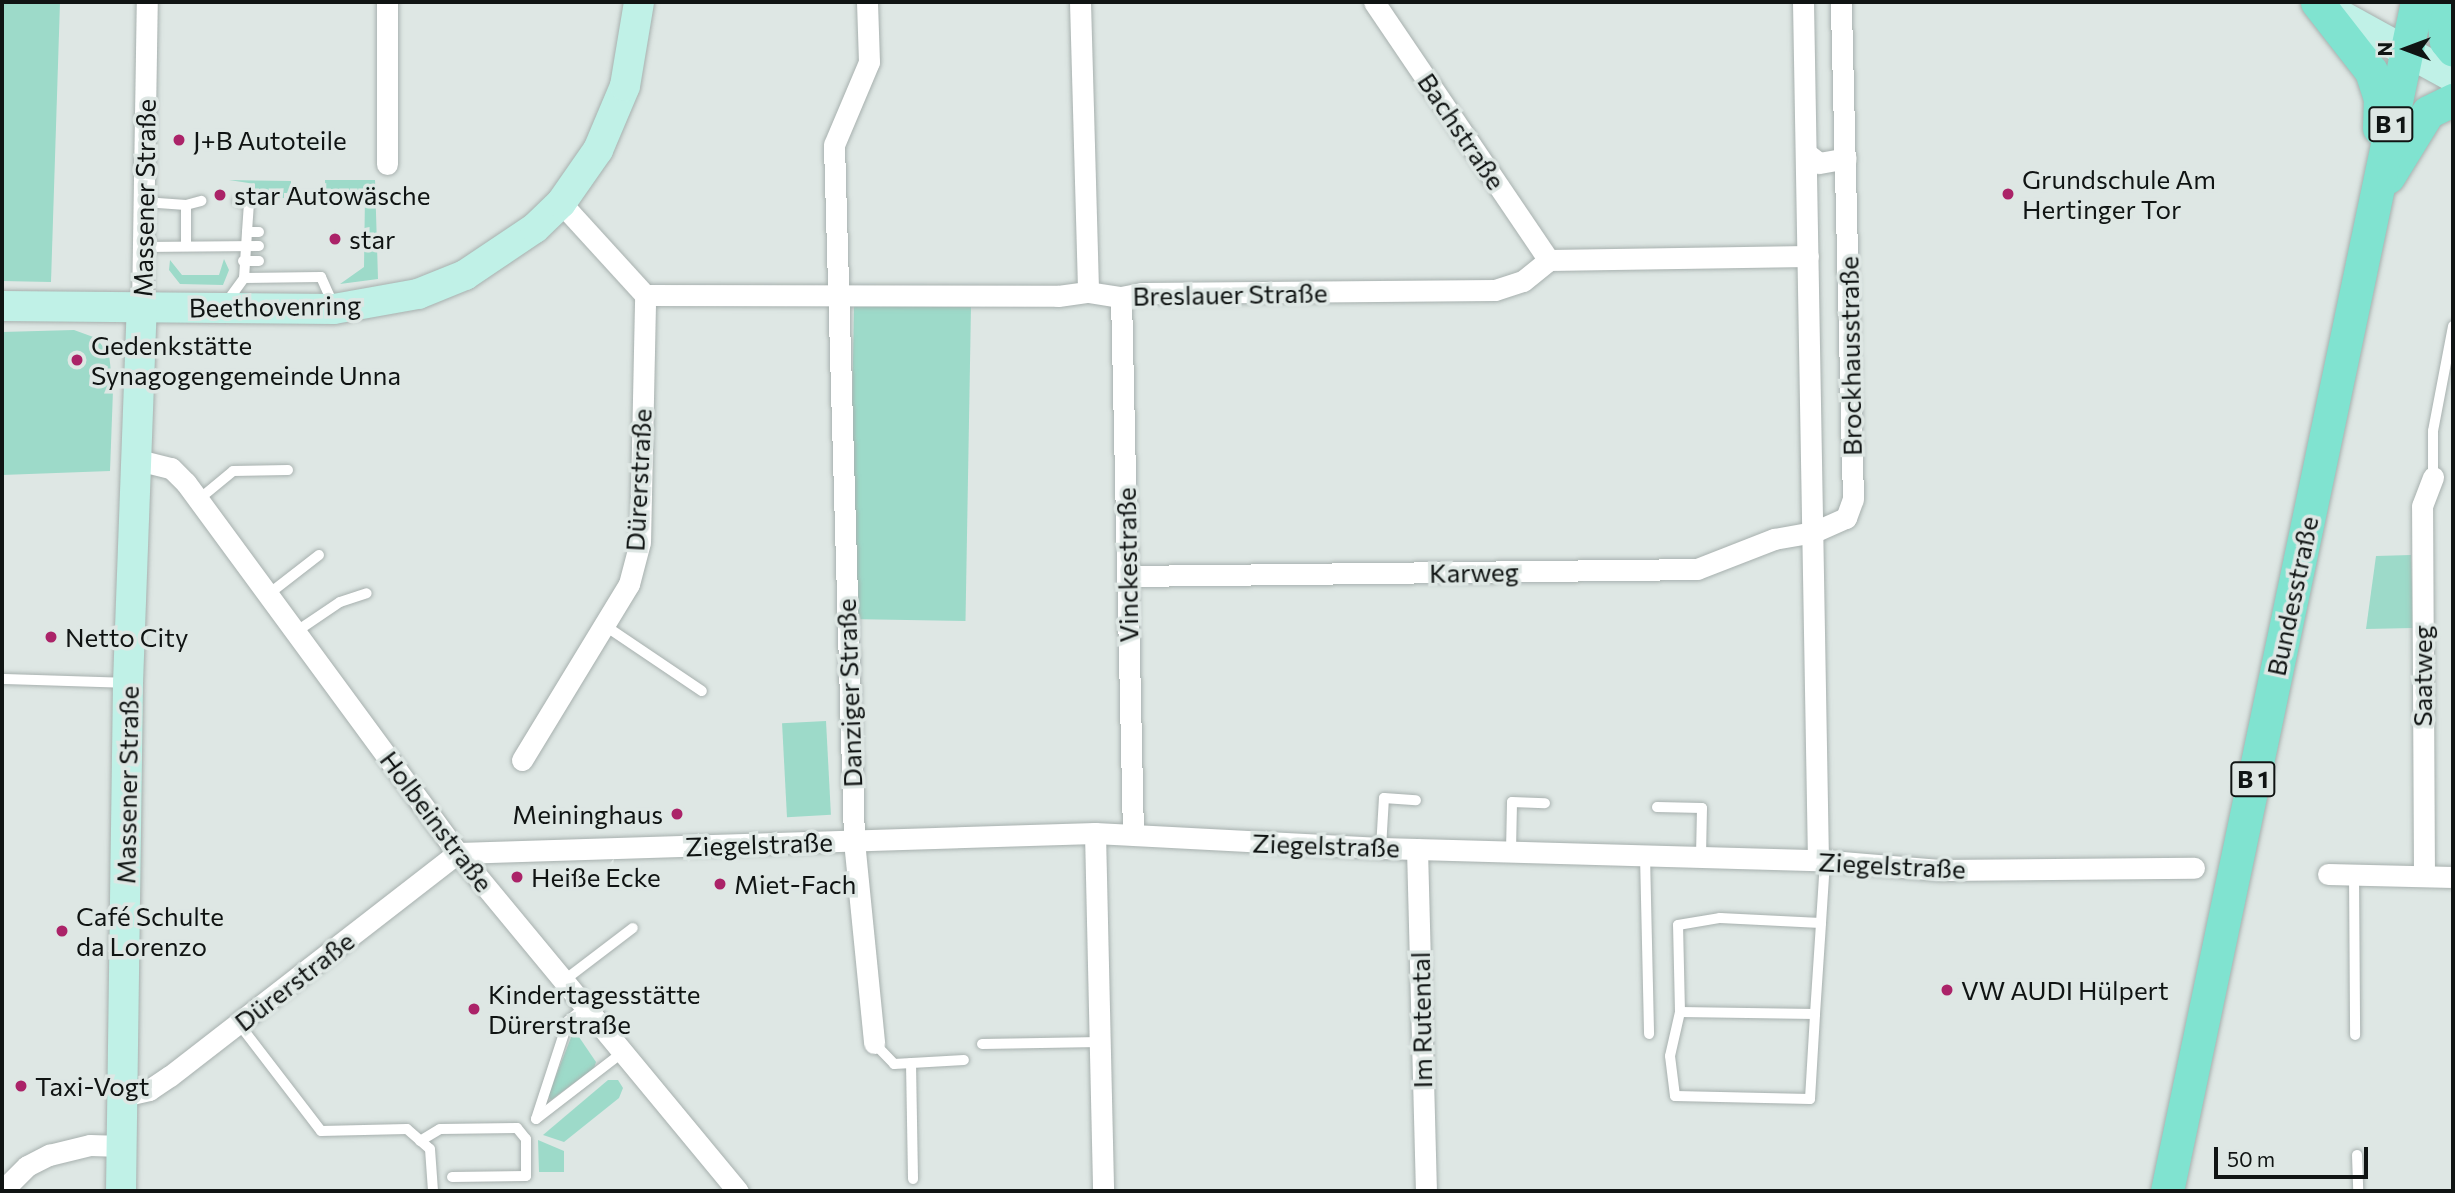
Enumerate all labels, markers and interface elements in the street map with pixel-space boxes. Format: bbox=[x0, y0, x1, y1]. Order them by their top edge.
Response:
north arrow bbox=[2371, 14, 2441, 84]
text: N bbox=[2373, 42, 2396, 56]
street label: Bachstraße bbox=[1412, 67, 1512, 195]
street label: Massener Straße bbox=[127, 99, 161, 297]
road number: B 1 bbox=[2368, 104, 2414, 144]
place label: J+B Autoteile bbox=[193, 124, 347, 156]
marker: J+B Autoteile bbox=[171, 132, 187, 148]
place label: Grundschule Am Hertinger Tor bbox=[2022, 163, 2216, 224]
place label: star Autowäsche bbox=[234, 179, 430, 211]
marker: Grundschule Am Hertinger Tor bbox=[2000, 186, 2016, 202]
marker: star Autowäsche bbox=[212, 187, 228, 203]
place label: star bbox=[349, 223, 395, 255]
marker: star bbox=[327, 231, 343, 247]
street label: Brockhausstraße bbox=[1833, 256, 1867, 456]
street label: Breslauer Straße bbox=[1132, 277, 1328, 311]
street label: Beethovenring bbox=[189, 289, 361, 323]
place label: Gedenkstätte Synagogengemeinde Unna bbox=[91, 329, 401, 390]
marker: Gedenkstätte Synagogengemeinde Unna bbox=[69, 352, 85, 368]
street label: Dürerstraße bbox=[619, 408, 657, 552]
street label: Vinckestraße bbox=[1110, 487, 1144, 643]
street label: Bundesstraße bbox=[2260, 513, 2324, 679]
street label: Karweg bbox=[1429, 556, 1519, 588]
street label: Danziger Straße bbox=[830, 598, 868, 788]
place label: Netto City bbox=[65, 621, 188, 653]
street label: Saatweg bbox=[2406, 625, 2438, 727]
marker: Netto City bbox=[43, 629, 59, 645]
street label: Massener Straße bbox=[110, 686, 144, 884]
street label: Holbeinstraße bbox=[374, 745, 500, 897]
road number: B 1 bbox=[2230, 758, 2276, 800]
place label: Meininghaus bbox=[512, 798, 663, 830]
marker: Meininghaus bbox=[669, 806, 685, 822]
street label: Ziegelstraße bbox=[685, 826, 833, 862]
street label: Ziegelstraße bbox=[1252, 827, 1400, 863]
street label: Ziegelstraße bbox=[1817, 846, 1967, 884]
place label: Heiße Ecke bbox=[531, 861, 661, 893]
place label: Miet-Fach bbox=[734, 868, 856, 900]
marker: Heiße Ecke bbox=[509, 869, 525, 885]
marker: Miet-Fach bbox=[712, 876, 728, 892]
place label: Café Schulte da Lorenzo bbox=[76, 900, 224, 962]
marker: Café Schulte da Lorenzo bbox=[54, 923, 70, 939]
street label: Dürerstraße bbox=[228, 925, 360, 1037]
street label: Im Rutental bbox=[1404, 951, 1438, 1089]
place label: VW AUDI Hülpert bbox=[1961, 974, 2169, 1006]
place label: Kindertagesstätte Dürerstraße bbox=[488, 978, 700, 1040]
marker: VW AUDI Hülpert bbox=[1939, 982, 1955, 998]
marker: Kindertagesstätte Dürerstraße bbox=[466, 1001, 482, 1017]
place label: Taxi-Vogt bbox=[35, 1070, 149, 1102]
marker: Taxi-Vogt bbox=[13, 1078, 29, 1094]
scale bar bbox=[2217, 1134, 2371, 1178]
text: 50 m bbox=[2227, 1146, 2275, 1171]

